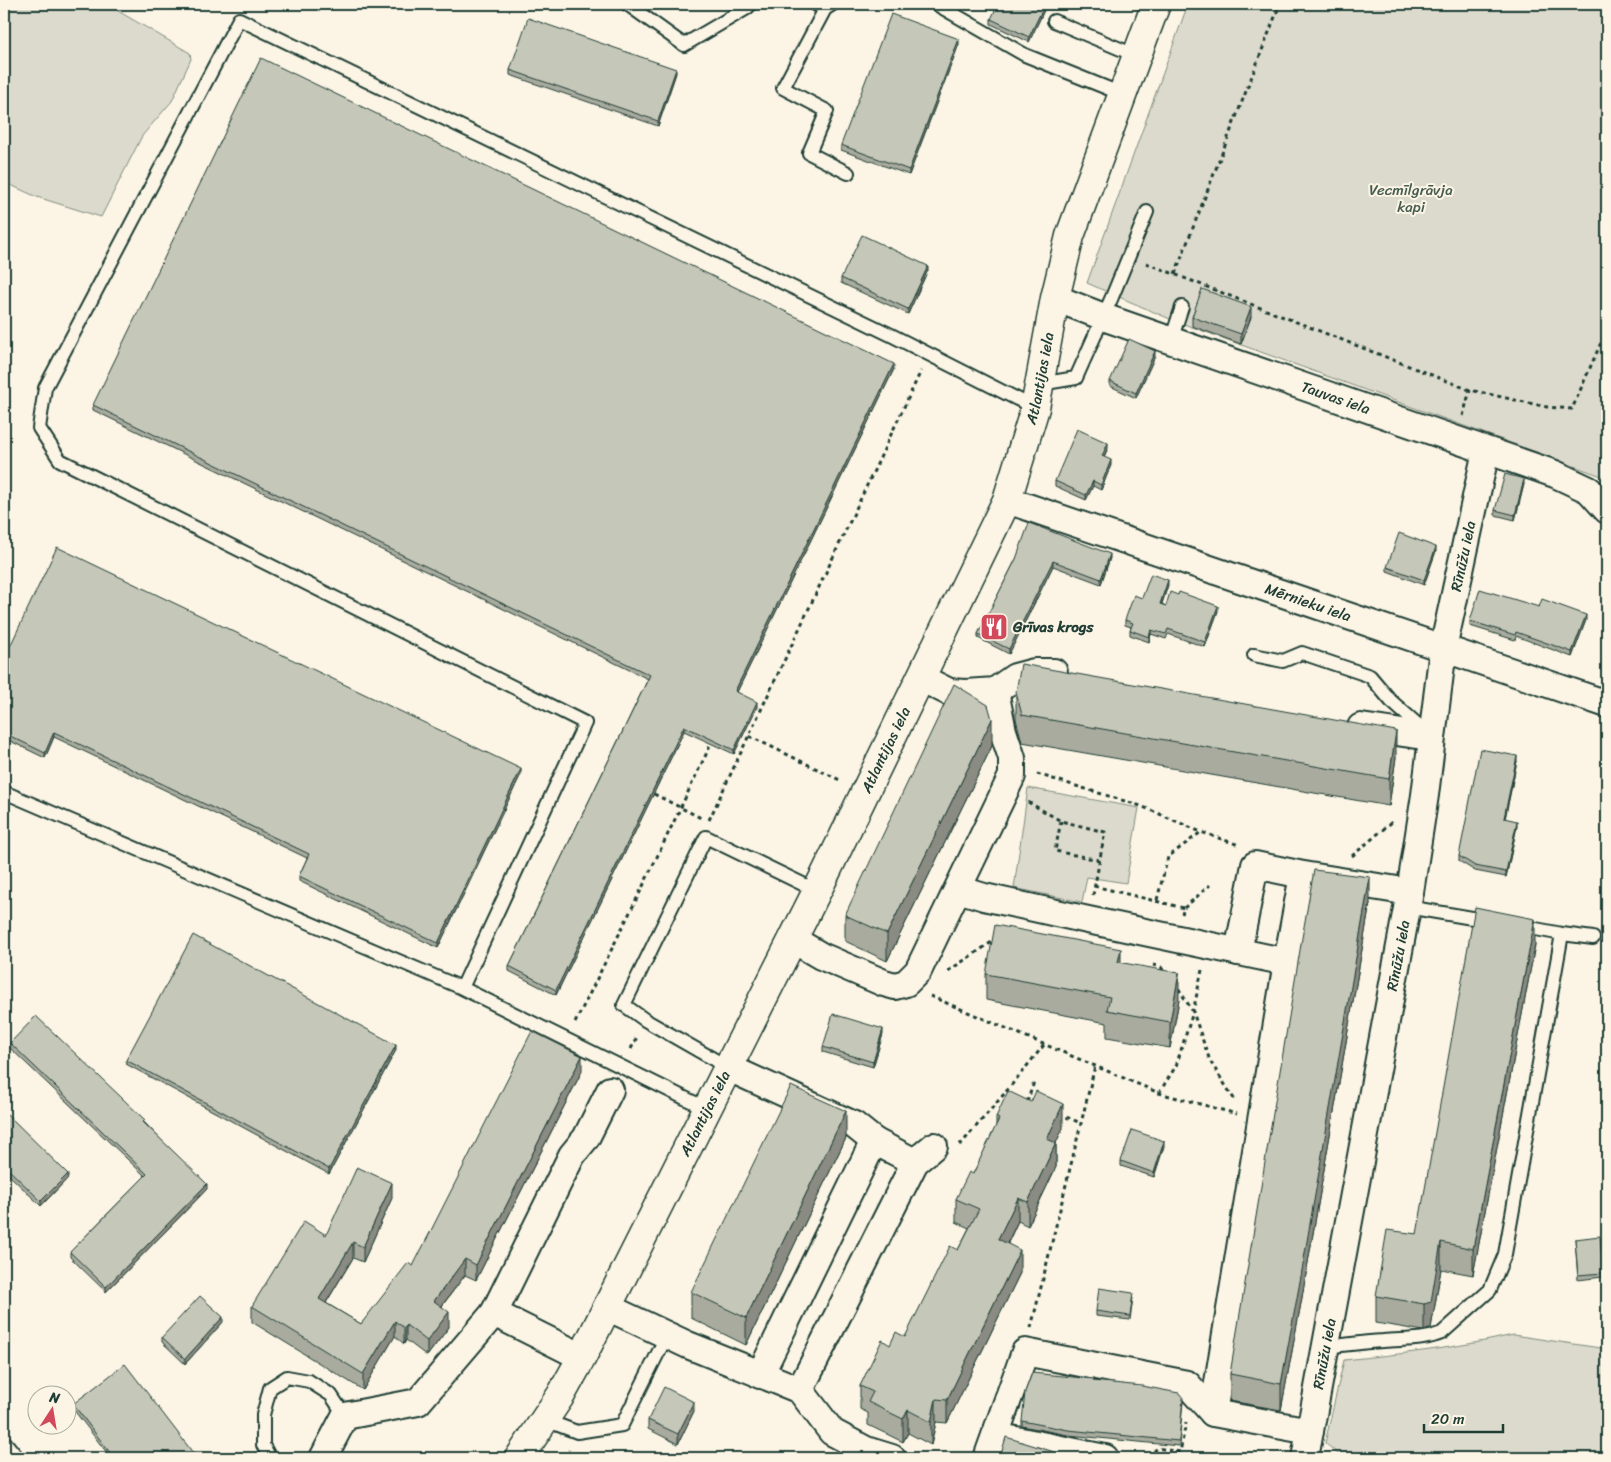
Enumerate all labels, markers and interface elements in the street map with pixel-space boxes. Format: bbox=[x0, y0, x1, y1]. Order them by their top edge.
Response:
park label: Vecmīlgrāvja kapi bbox=[1369, 177, 1453, 220]
street label: Atlantijas iela bbox=[1017, 330, 1062, 429]
street label: Tauvas iela bbox=[1298, 374, 1374, 422]
street label: Rīnūžu iela bbox=[1443, 518, 1484, 594]
street label: Mērnieku iela bbox=[1261, 576, 1355, 629]
restaurant icon: Grīvas krogs bbox=[979, 612, 1009, 642]
place label: Grīvas krogs bbox=[1012, 614, 1095, 640]
street label: Atlantijas iela bbox=[853, 702, 918, 798]
street label: Rīnūžu iela bbox=[1379, 918, 1418, 993]
street label: Atlantijas iela bbox=[672, 1065, 738, 1162]
street label: Rīnūžu iela bbox=[1305, 1316, 1344, 1391]
north arrow bbox=[28, 1384, 78, 1434]
text: N bbox=[46, 1384, 62, 1411]
scale bar bbox=[1424, 1402, 1502, 1434]
text: 20 m bbox=[1431, 1406, 1465, 1432]

